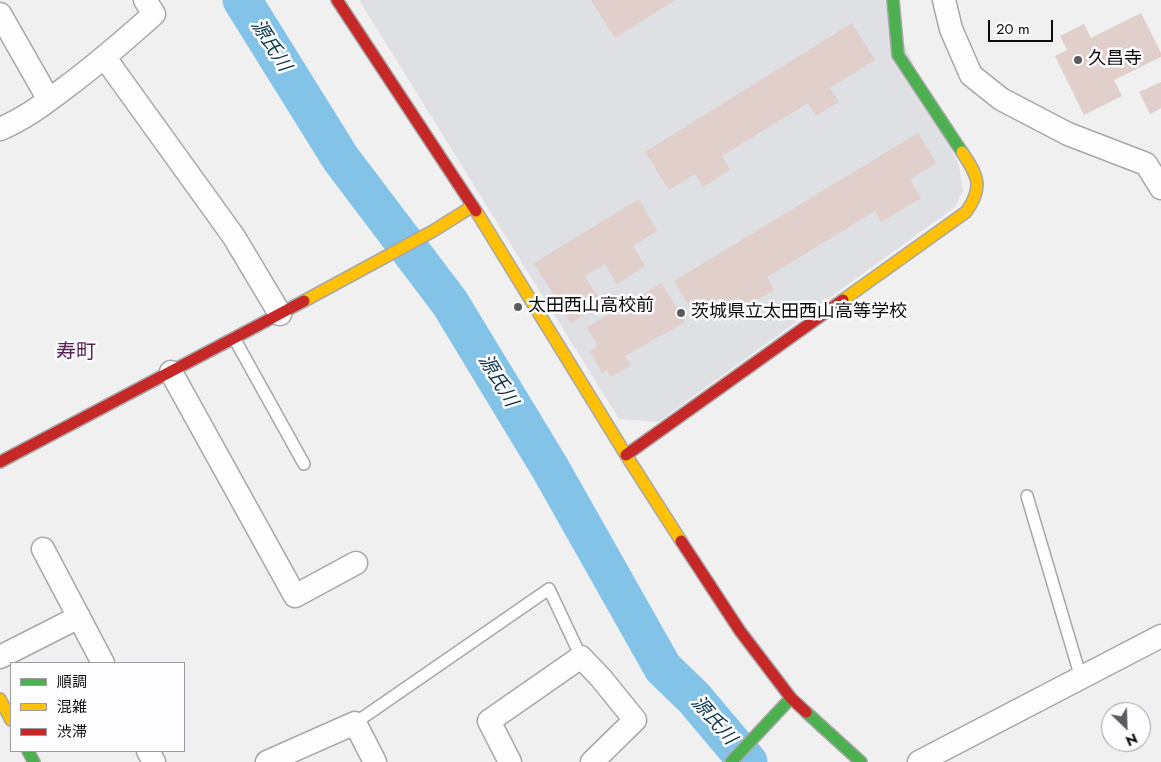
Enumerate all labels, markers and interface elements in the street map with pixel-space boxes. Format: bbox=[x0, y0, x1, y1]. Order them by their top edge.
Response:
scale bar bbox=[991, 10, 1056, 42]
water label: 源氏川 bbox=[245, 16, 295, 76]
text: 20 m bbox=[996, 18, 1030, 40]
place label: 久昌寺 bbox=[1088, 49, 1142, 71]
marker: 久昌寺 bbox=[1072, 54, 1084, 66]
place label: 太田西山高校前 bbox=[528, 296, 654, 318]
marker: 太田西山高校前 bbox=[512, 301, 524, 313]
place label: 茨城県立太田西山高等学校 bbox=[691, 302, 907, 324]
marker: 茨城県立太田西山高等学校 bbox=[675, 307, 687, 319]
district label: 寿町 bbox=[56, 341, 96, 365]
water label: 源氏川 bbox=[473, 351, 521, 411]
legend bbox=[10, 662, 185, 752]
text: 順調 bbox=[57, 671, 87, 693]
water label: 源氏川 bbox=[686, 692, 740, 750]
text: 混雑 bbox=[57, 696, 87, 718]
north arrow bbox=[1101, 702, 1151, 752]
text: 渋滞 bbox=[57, 721, 87, 743]
text: N bbox=[1123, 728, 1141, 751]

